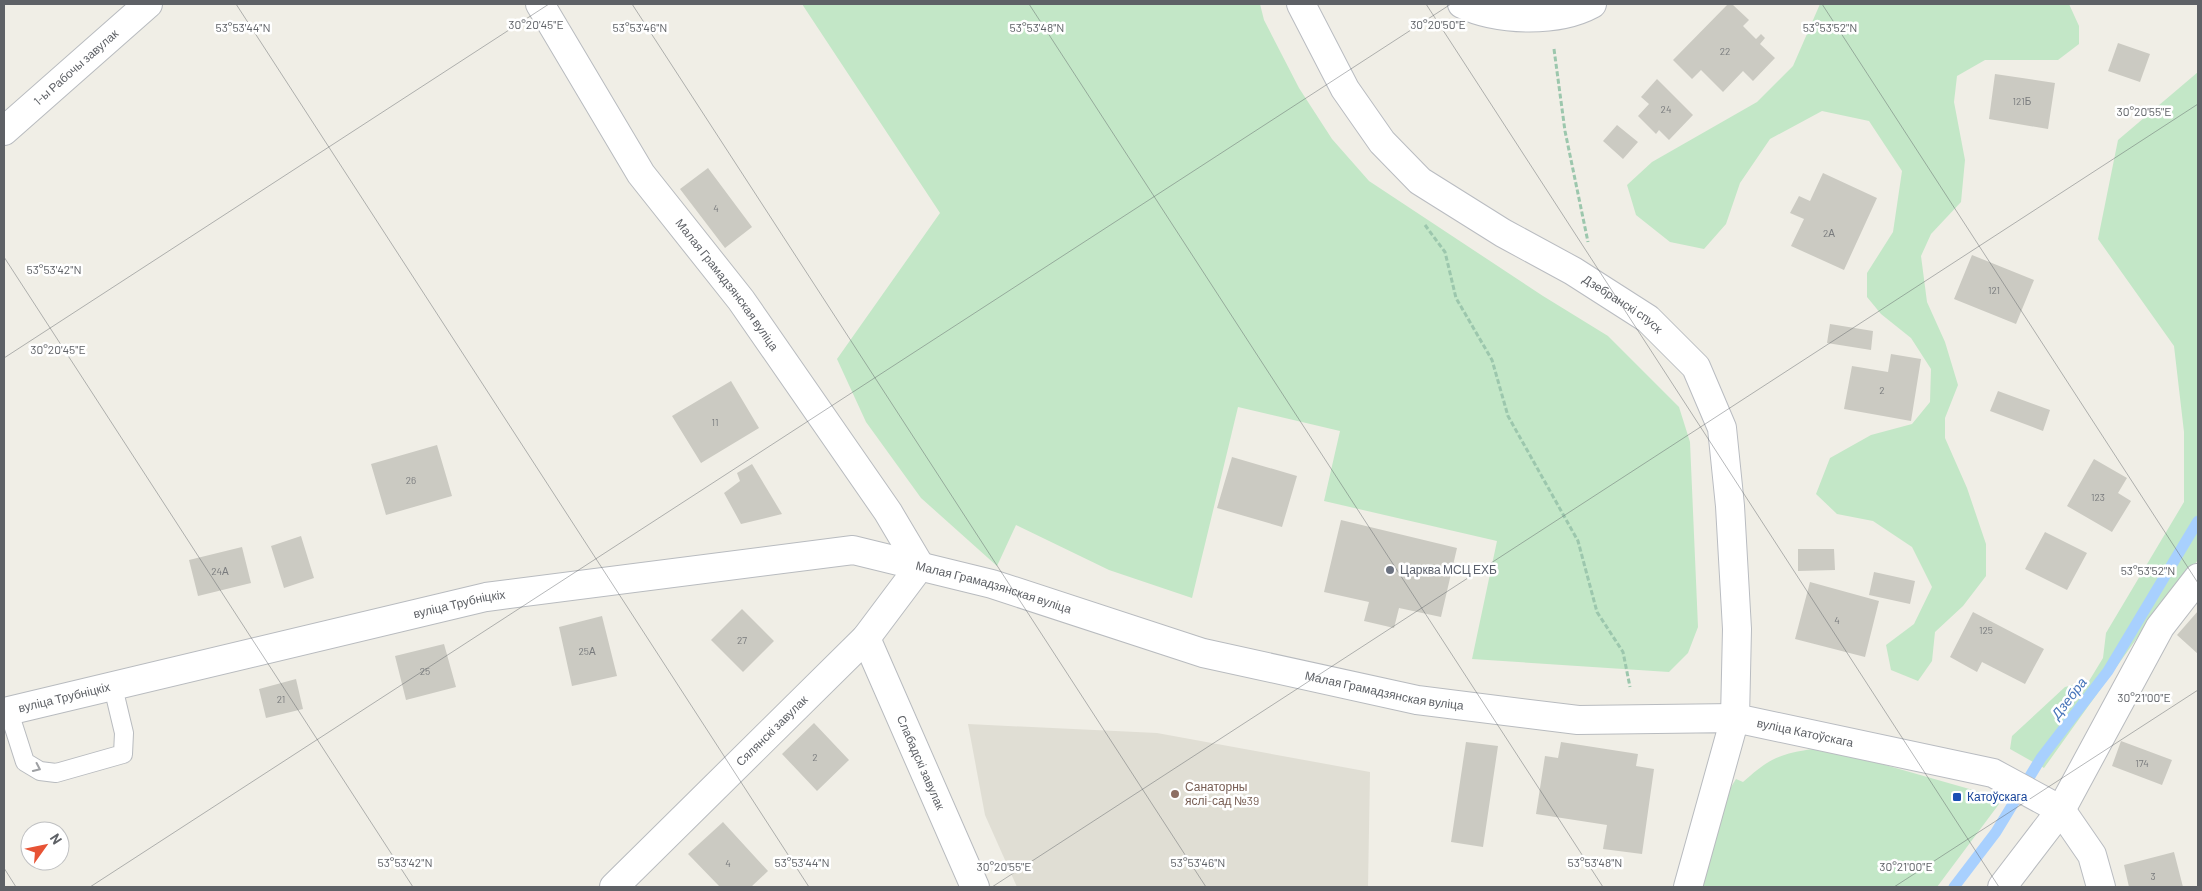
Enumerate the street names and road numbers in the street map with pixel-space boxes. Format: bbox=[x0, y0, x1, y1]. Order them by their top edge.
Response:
street label: 1-ы Рабочы завулак bbox=[30, 25, 121, 108]
street label: Малая Грамадзянская вуліца bbox=[673, 216, 782, 353]
street label: Дзебранскі спуск bbox=[1580, 271, 1666, 336]
street label: Малая Грамадзянская вуліца bbox=[914, 558, 1074, 616]
street label: вуліца Трубніцкіх bbox=[412, 587, 506, 620]
street label: Малая Грамадзянская вуліца bbox=[1304, 668, 1465, 712]
street label: вуліца Трубніцкіх bbox=[17, 679, 111, 714]
street label: Сялянскі завулак bbox=[733, 691, 810, 769]
street label: Слабадскі завулак bbox=[895, 713, 949, 812]
street label: вуліца Катоўскага bbox=[1756, 715, 1855, 749]

